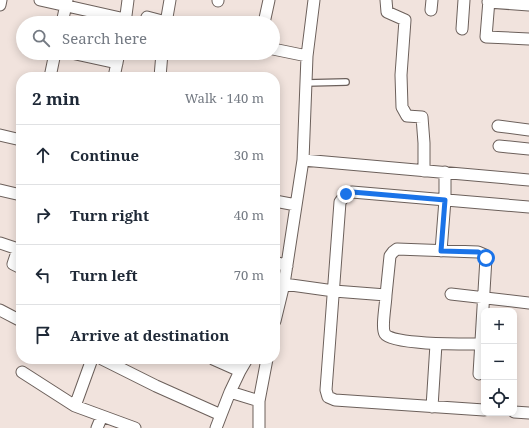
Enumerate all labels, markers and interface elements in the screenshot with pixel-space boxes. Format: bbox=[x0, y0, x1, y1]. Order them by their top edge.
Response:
search box bbox=[16, 16, 280, 60]
icon: search bbox=[30, 27, 52, 49]
text: Search here bbox=[62, 28, 147, 48]
text: 2 min bbox=[32, 87, 80, 110]
text: Walk · 140 m bbox=[185, 89, 264, 107]
icon: ahead bbox=[32, 144, 54, 166]
text: Continue bbox=[70, 145, 139, 165]
text: 30 m bbox=[234, 146, 264, 164]
route end bbox=[337, 185, 355, 203]
icon: right bbox=[32, 204, 54, 226]
text: Turn right bbox=[70, 205, 149, 225]
text: 40 m bbox=[234, 206, 264, 224]
route start bbox=[477, 249, 495, 267]
icon: left bbox=[32, 264, 54, 286]
text: Turn left bbox=[70, 265, 138, 285]
text: 70 m bbox=[234, 266, 264, 284]
map controls bbox=[481, 308, 517, 416]
button: + bbox=[481, 308, 517, 344]
icon: arrive bbox=[32, 324, 54, 346]
text: Arrive at destination bbox=[70, 325, 229, 345]
button: − bbox=[481, 344, 517, 380]
button: locate bbox=[481, 380, 517, 416]

